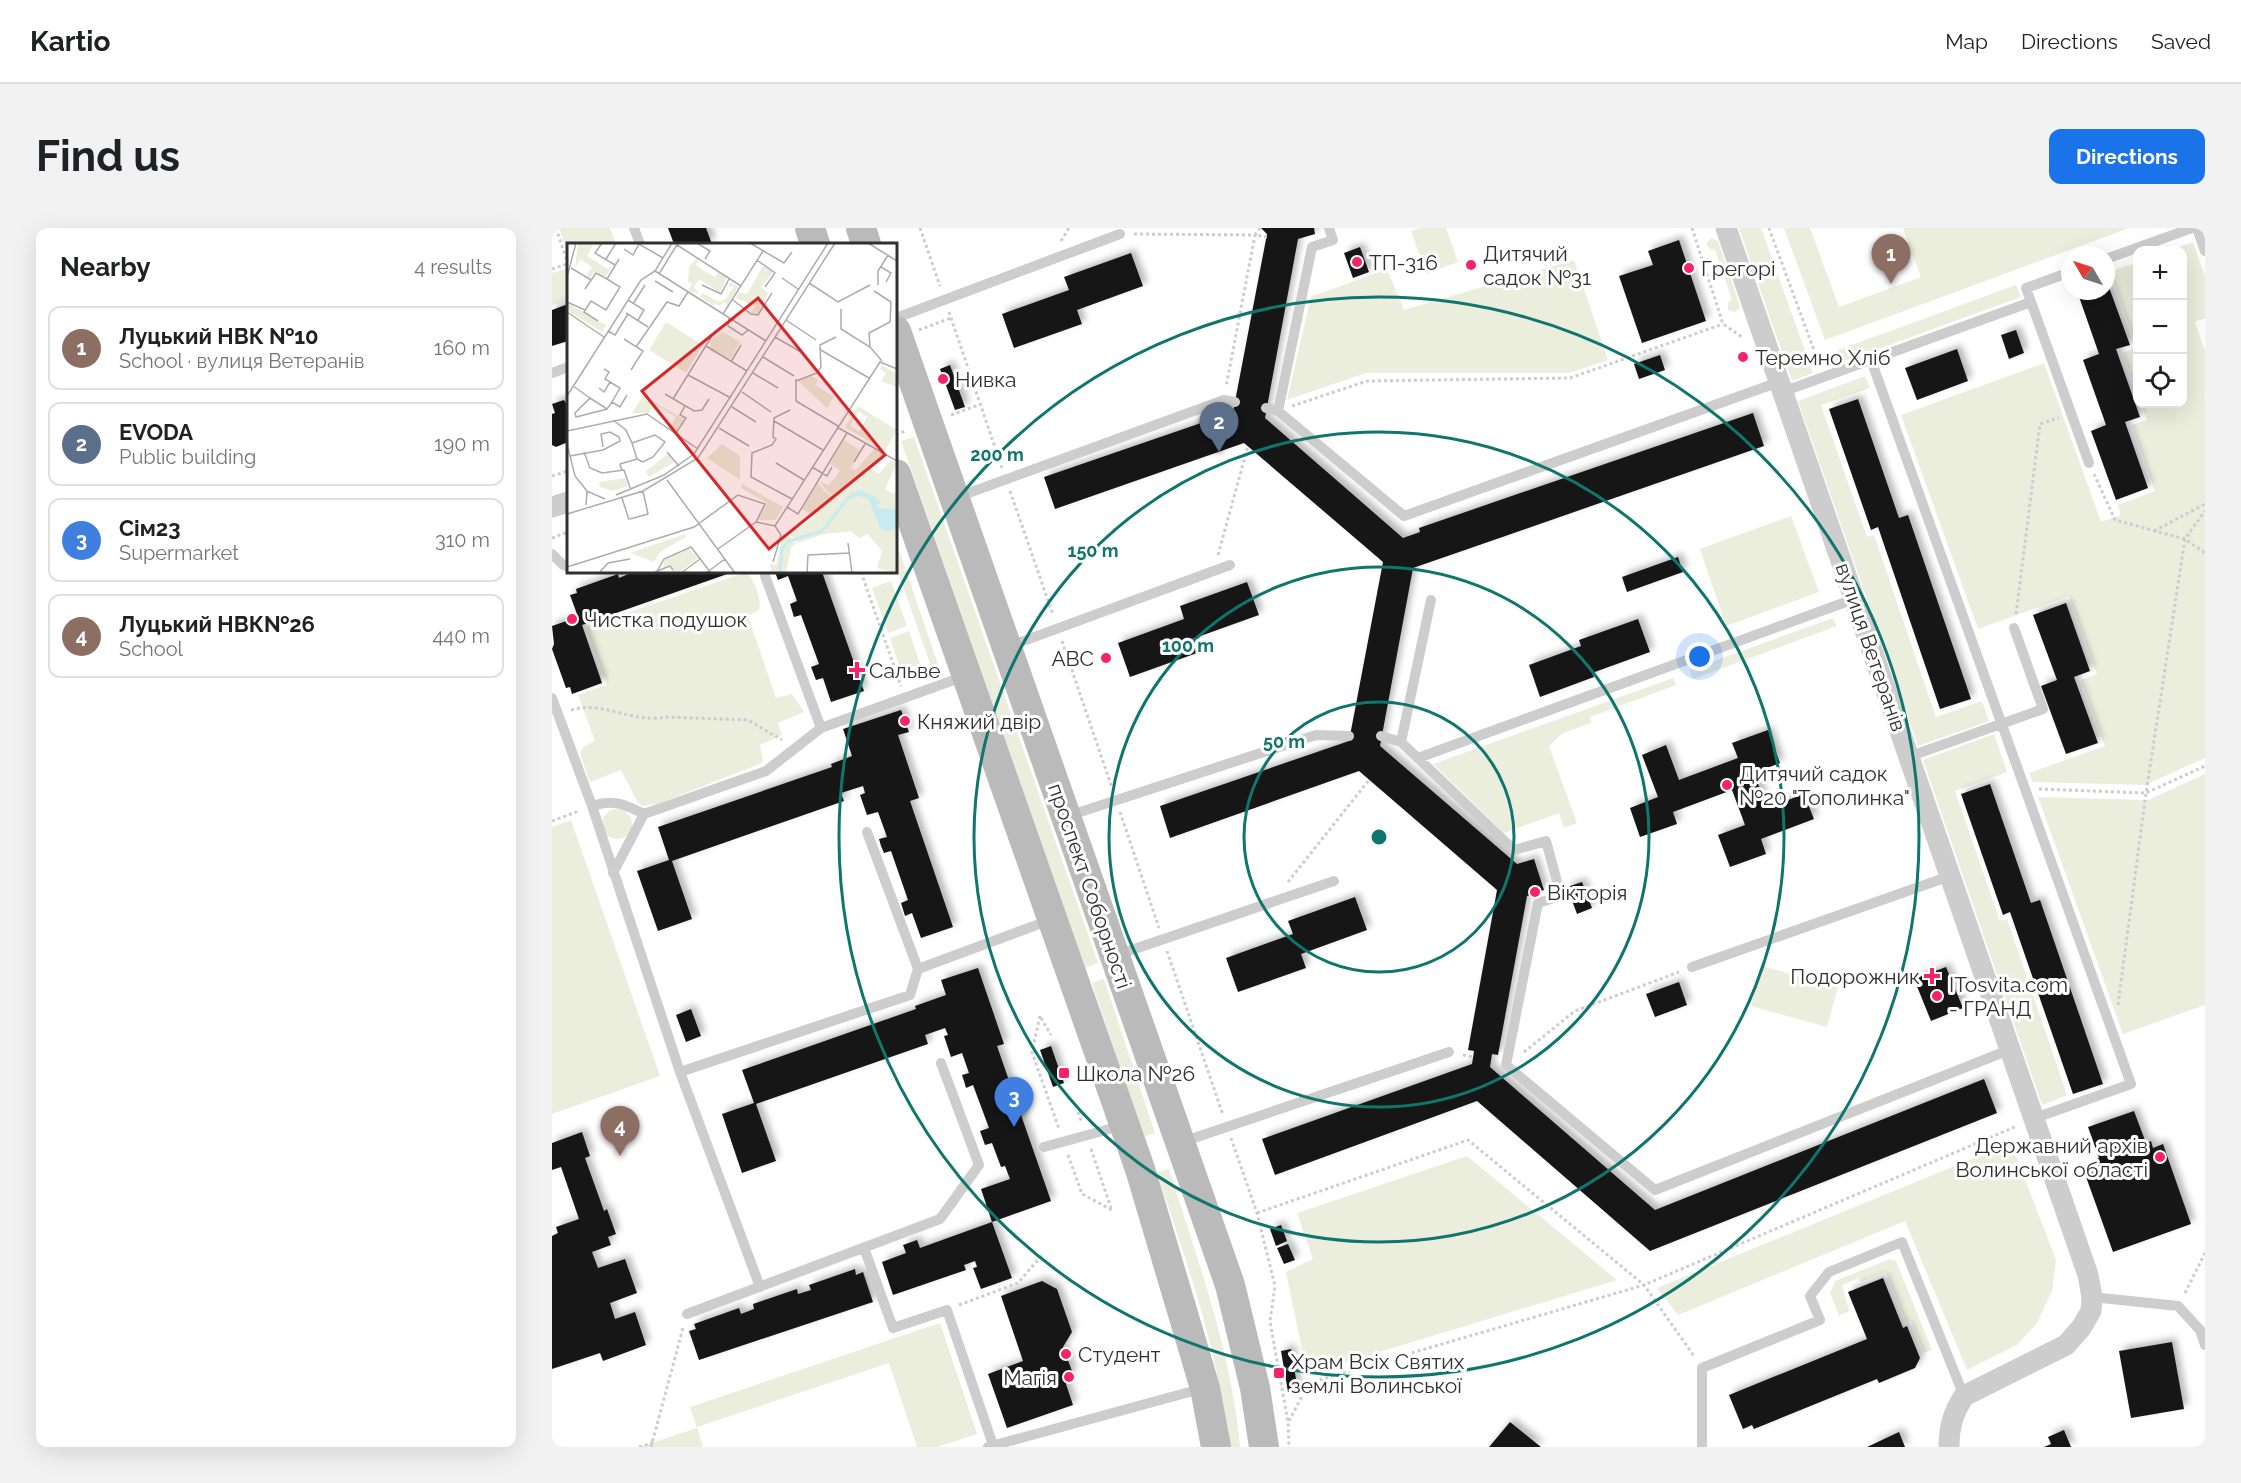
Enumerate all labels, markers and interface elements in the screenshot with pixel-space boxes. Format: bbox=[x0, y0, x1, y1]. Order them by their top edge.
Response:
text: Kartio bbox=[30, 25, 110, 58]
text: Map bbox=[1945, 29, 1988, 54]
text: Directions bbox=[2021, 29, 2118, 54]
text: Saved bbox=[2151, 29, 2211, 54]
button: Directions bbox=[2049, 129, 2205, 184]
text: Find us bbox=[36, 132, 180, 181]
pin: 1 bbox=[1872, 235, 1910, 284]
place label: Дитячий садок №31 bbox=[1483, 241, 1591, 290]
inset map bbox=[567, 243, 897, 573]
north arrow bbox=[2061, 246, 2115, 300]
map controls bbox=[2133, 246, 2187, 408]
button: + bbox=[2133, 246, 2187, 300]
place label: ТП-316 bbox=[1369, 250, 1438, 275]
text: Nearby bbox=[60, 252, 150, 282]
text: 4 results bbox=[414, 255, 492, 279]
marker: ТП-316 bbox=[1350, 255, 1364, 269]
place label: Грегорі bbox=[1701, 256, 1776, 281]
marker: Дитячий садок №31 bbox=[1464, 258, 1478, 272]
marker: Грегорі bbox=[1682, 261, 1696, 275]
button: − bbox=[2133, 300, 2187, 354]
text: Луцький НВК №10 bbox=[119, 323, 319, 349]
text: 1 bbox=[77, 336, 86, 360]
text: 160 m bbox=[434, 336, 490, 360]
place label: Теремно Хліб bbox=[1755, 345, 1890, 370]
text: School · вулиця Ветеранів bbox=[119, 349, 365, 373]
marker: Теремно Хліб bbox=[1736, 350, 1750, 364]
button: locate bbox=[2133, 354, 2187, 408]
place label: Нивка bbox=[955, 367, 1017, 392]
marker: Нивка bbox=[936, 372, 950, 386]
pin: 2 bbox=[1200, 402, 1238, 452]
text: EVODA bbox=[119, 419, 193, 445]
text: 2 bbox=[76, 432, 87, 456]
text: 190 m bbox=[434, 432, 490, 456]
text: 200 m bbox=[970, 444, 1024, 465]
text: Public building bbox=[119, 445, 256, 469]
text: Сім23 bbox=[119, 515, 180, 541]
text: 3 bbox=[76, 528, 87, 552]
text: 310 m bbox=[435, 528, 490, 552]
text: 150 m bbox=[1068, 540, 1119, 561]
text: Supermarket bbox=[119, 541, 239, 565]
street label: вулиця Ветеранів bbox=[1830, 559, 1912, 735]
place label: Чистка подушок bbox=[584, 607, 747, 632]
text: Луцький НВК№26 bbox=[119, 611, 315, 637]
marker: Чистка подушок bbox=[565, 612, 579, 626]
text: 4 bbox=[76, 624, 87, 648]
text: 440 m bbox=[432, 624, 490, 648]
text: 100 m bbox=[1162, 635, 1214, 656]
text: School bbox=[119, 637, 183, 661]
your location bbox=[1685, 642, 1714, 671]
place label: АВС bbox=[1051, 646, 1094, 671]
marker: АВС bbox=[1099, 651, 1113, 665]
place label: Сальве bbox=[869, 658, 941, 683]
marker: Сальве bbox=[850, 663, 864, 677]
place label: Княжий двір bbox=[917, 709, 1041, 734]
marker: Княжий двір bbox=[898, 714, 912, 728]
text: 50 m bbox=[1263, 731, 1305, 752]
place label: Дитячий садок №20 "Тополинка" bbox=[1739, 761, 1910, 810]
marker: Дитячий садок №20 "Тополинка" bbox=[1720, 778, 1734, 792]
street label: проспект Соборності bbox=[1043, 780, 1137, 992]
centre of rings bbox=[1369, 827, 1389, 847]
place label: Вікторія bbox=[1547, 880, 1627, 905]
marker: Вікторія bbox=[1528, 885, 1542, 899]
place label: Подорожник bbox=[1790, 964, 1920, 989]
marker: Подорожник bbox=[1925, 969, 1939, 983]
place label: ITosvita.com - ГРАНД bbox=[1949, 972, 2068, 1021]
marker: ITosvita.com - ГРАНД bbox=[1930, 989, 1944, 1003]
place label: Школа №26 bbox=[1076, 1061, 1195, 1086]
marker: Школа №26 bbox=[1057, 1066, 1071, 1080]
pin: 3 bbox=[994, 1078, 1034, 1127]
pin: 4 bbox=[600, 1106, 640, 1156]
place label: Державний архів Волинської області bbox=[1956, 1133, 2148, 1182]
marker: Державний архів Волинської області bbox=[2153, 1150, 2167, 1164]
place label: Студент bbox=[1078, 1342, 1161, 1367]
marker: Студент bbox=[1059, 1347, 1073, 1361]
place label: Храм Всіх Святих землі Волинської bbox=[1291, 1349, 1465, 1398]
place label: Магія bbox=[1003, 1365, 1057, 1390]
marker: Храм Всіх Святих землі Волинської bbox=[1272, 1366, 1286, 1380]
marker: Магія bbox=[1062, 1370, 1076, 1384]

